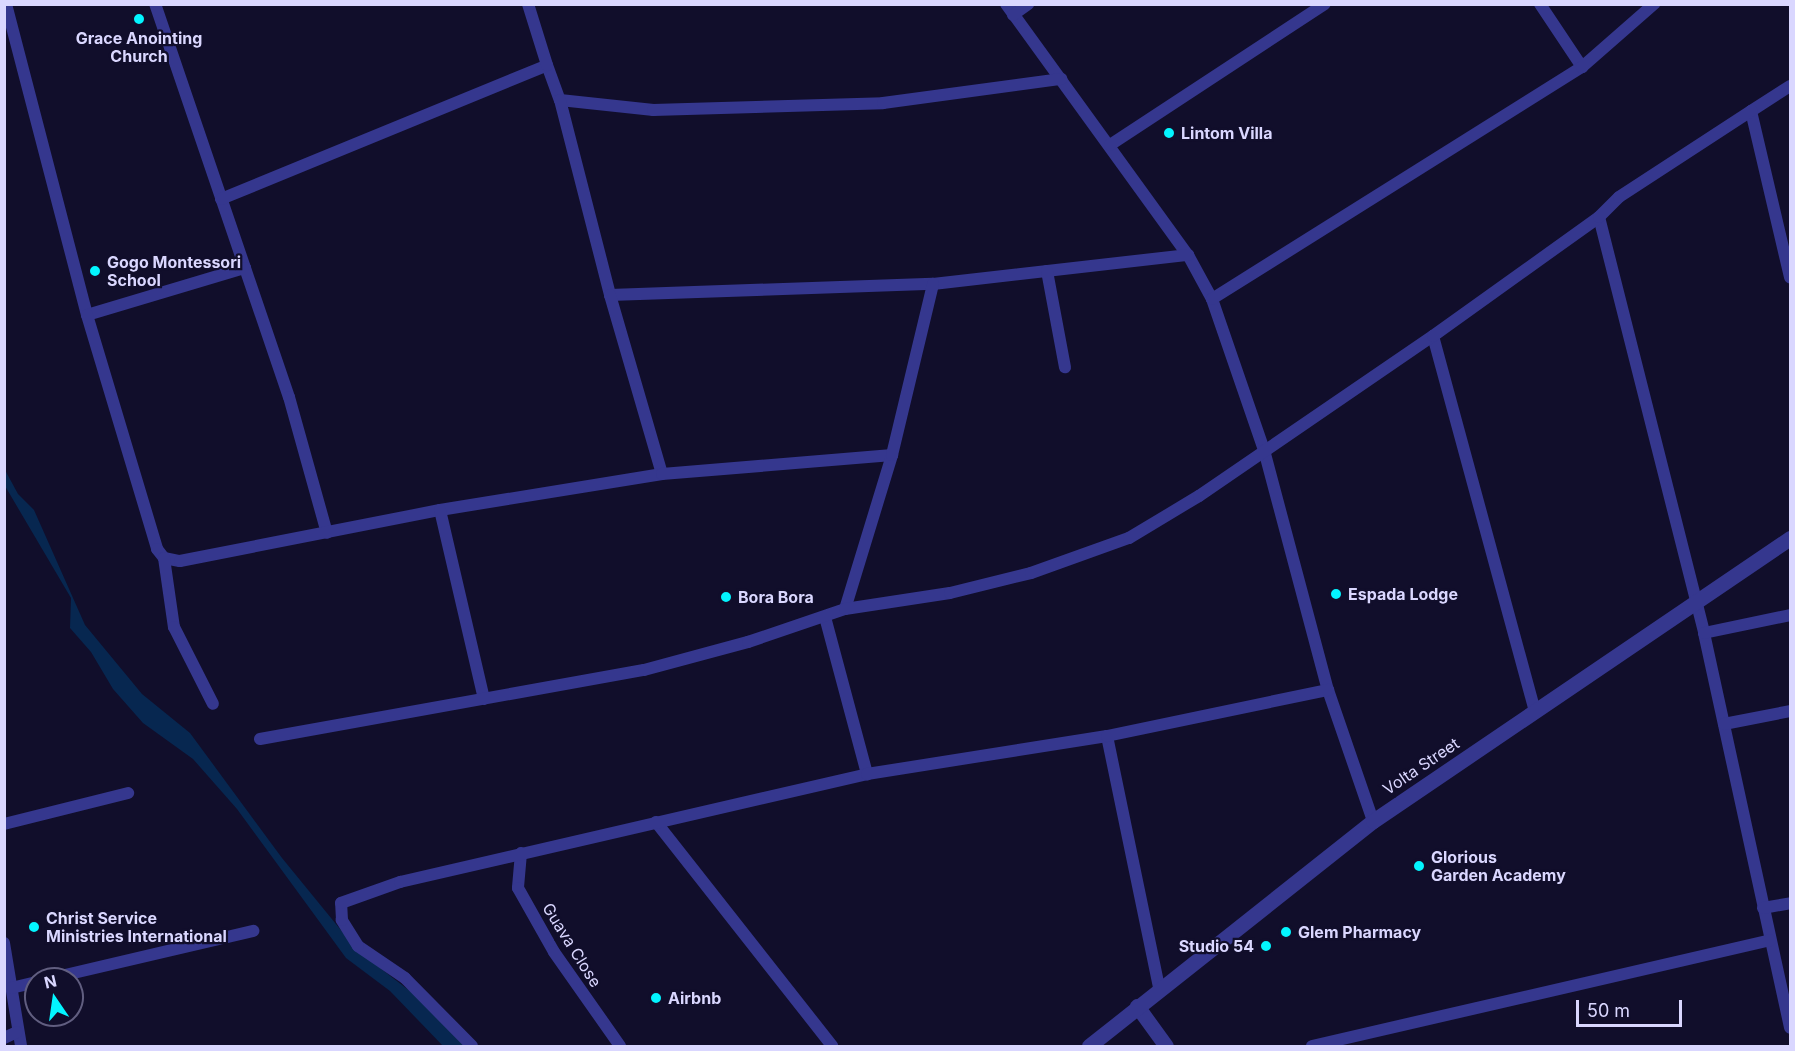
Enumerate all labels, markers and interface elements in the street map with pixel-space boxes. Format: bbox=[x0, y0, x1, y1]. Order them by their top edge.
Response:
marker: Grace Anointing Church bbox=[132, 12, 146, 26]
place label: Grace Anointing Church bbox=[76, 28, 202, 66]
place label: Lintom Villa bbox=[1181, 123, 1272, 143]
marker: Lintom Villa bbox=[1162, 126, 1176, 140]
place label: Gogo Montessori School bbox=[107, 252, 241, 290]
marker: Gogo Montessori School bbox=[88, 264, 102, 278]
place label: Espada Lodge bbox=[1348, 584, 1458, 604]
place label: Bora Bora bbox=[738, 587, 814, 607]
marker: Espada Lodge bbox=[1329, 587, 1343, 601]
marker: Bora Bora bbox=[719, 590, 733, 604]
street label: Volta Street bbox=[1379, 733, 1463, 799]
place label: Glorious Garden Academy bbox=[1431, 847, 1566, 885]
marker: Glorious Garden Academy bbox=[1412, 859, 1426, 873]
street label: Guava Close bbox=[539, 899, 605, 991]
place label: Christ Service Ministries International bbox=[46, 908, 227, 946]
marker: Christ Service Ministries International bbox=[27, 920, 41, 934]
place label: Glem Pharmacy bbox=[1298, 922, 1421, 942]
marker: Glem Pharmacy bbox=[1279, 925, 1293, 939]
place label: Studio 54 bbox=[1179, 936, 1254, 956]
marker: Studio 54 bbox=[1259, 939, 1273, 953]
north arrow bbox=[24, 967, 84, 1027]
text: N bbox=[42, 970, 59, 993]
place label: Airbnb bbox=[668, 988, 721, 1008]
scale bar bbox=[1579, 988, 1686, 1026]
marker: Airbnb bbox=[649, 991, 663, 1005]
text: 50 m bbox=[1587, 1000, 1630, 1021]

